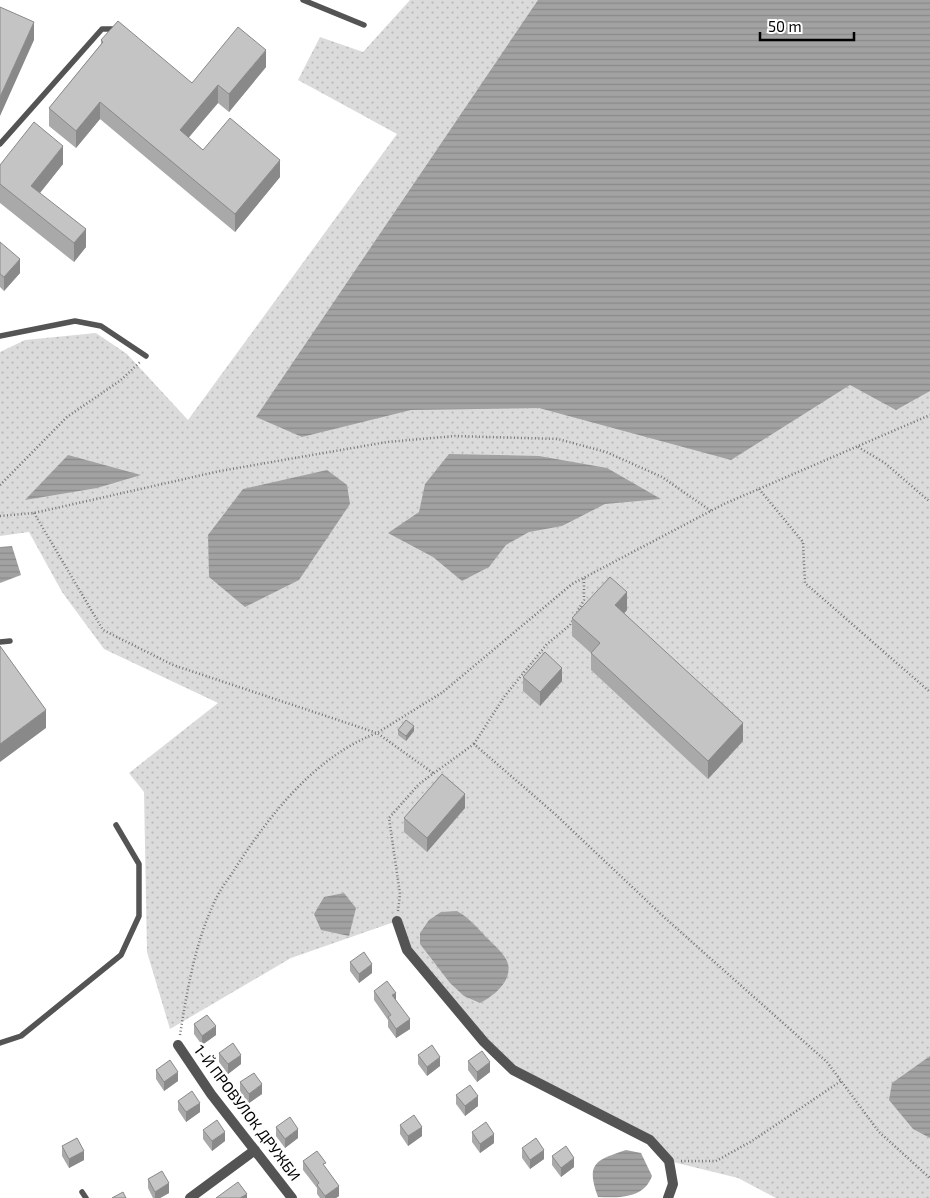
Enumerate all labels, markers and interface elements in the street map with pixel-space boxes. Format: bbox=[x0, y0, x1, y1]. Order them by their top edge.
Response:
scale bar bbox=[760, 10, 854, 42]
text: 50 m bbox=[768, 17, 802, 35]
street label: 1-Й ПРОВУЛОК ДРУЖБИ bbox=[191, 1041, 305, 1184]

